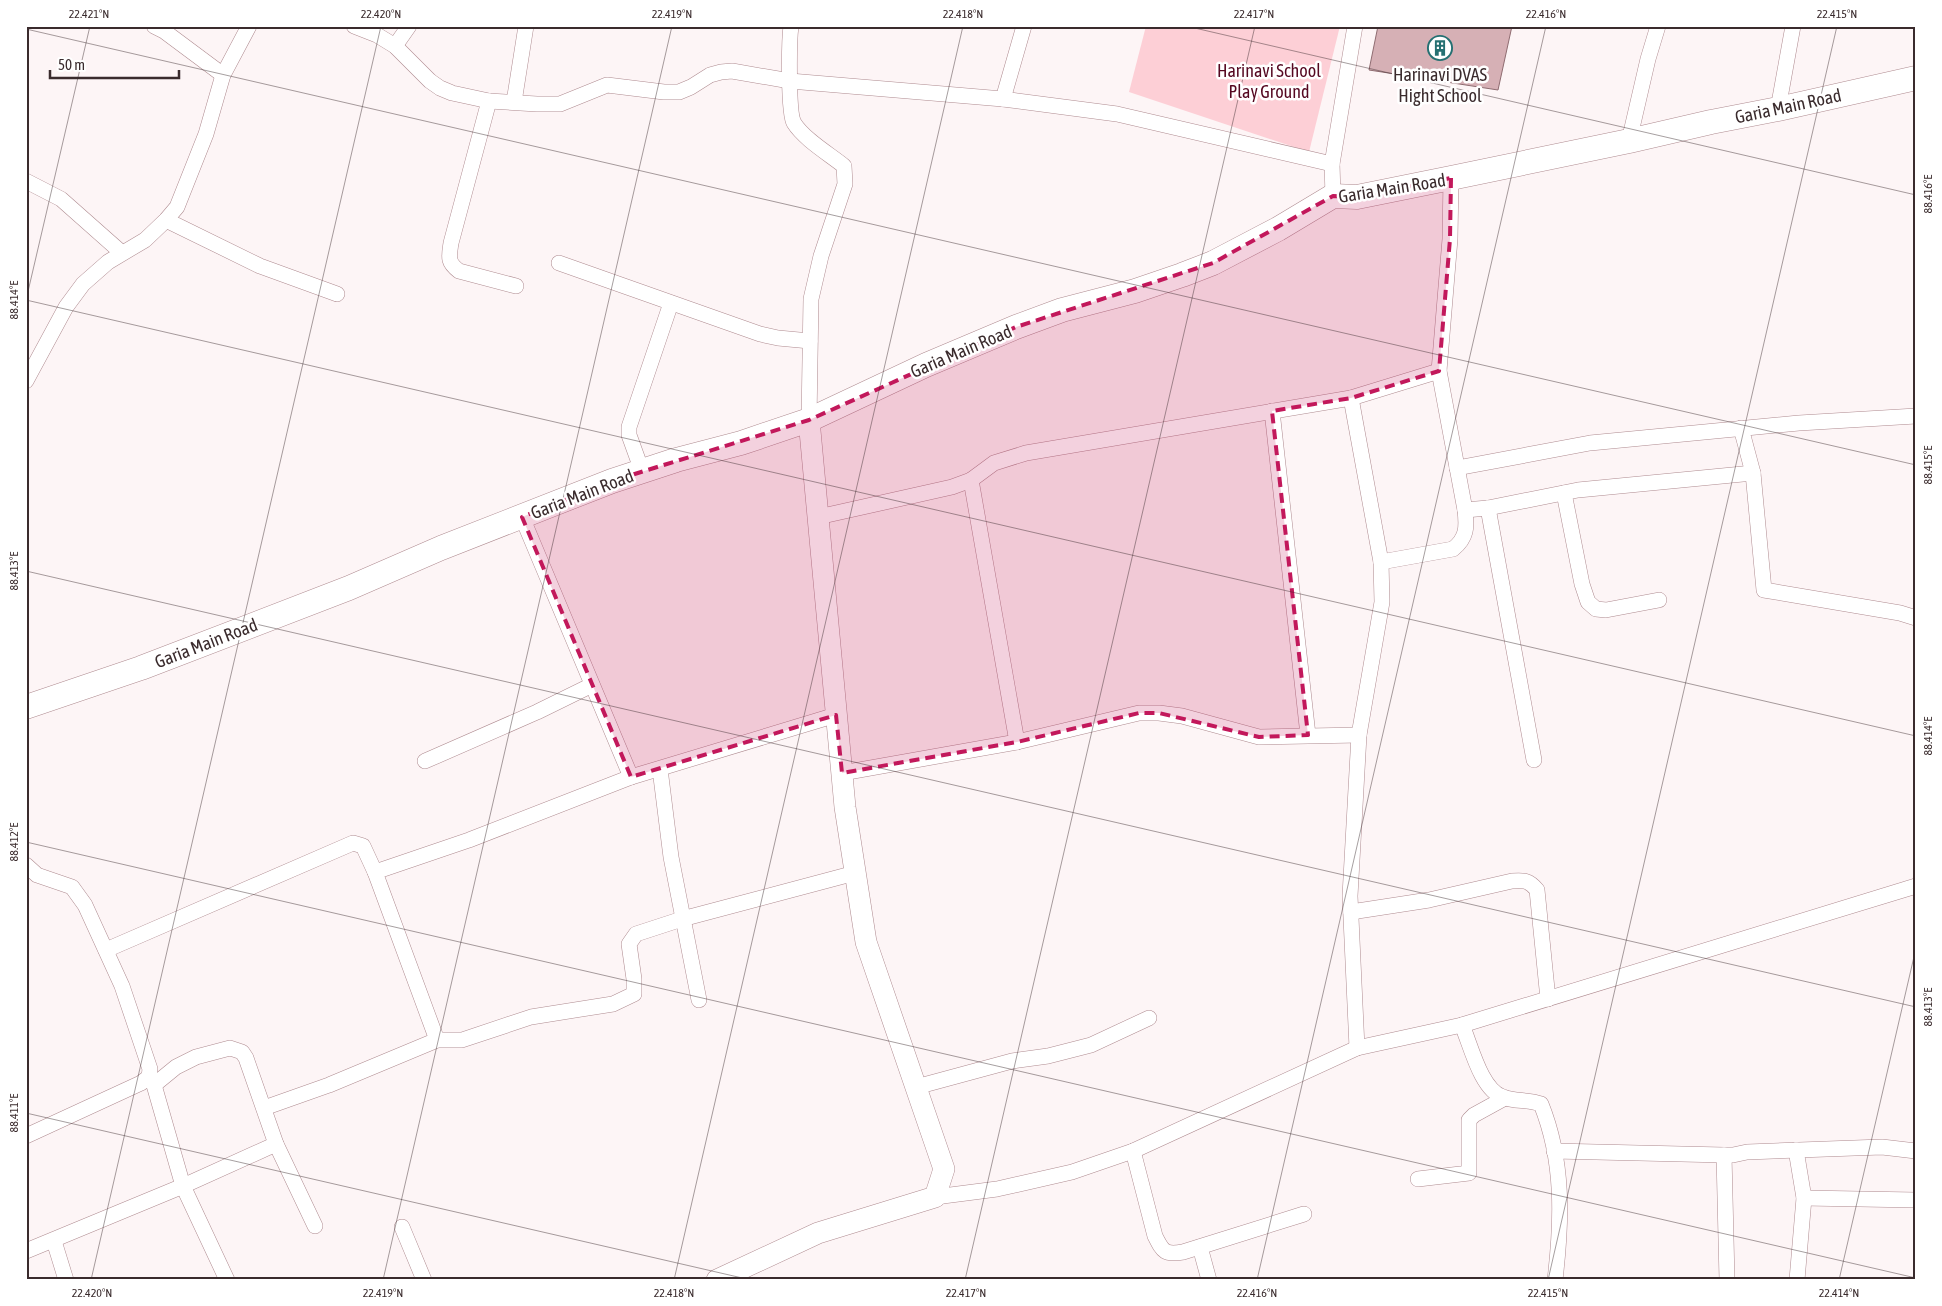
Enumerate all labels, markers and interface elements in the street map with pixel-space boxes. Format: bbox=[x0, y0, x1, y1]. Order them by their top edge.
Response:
text: 22.421°N bbox=[69, 7, 109, 21]
text: 22.420°N bbox=[361, 7, 401, 21]
text: 22.419°N bbox=[652, 7, 692, 21]
text: 22.418°N bbox=[943, 7, 983, 21]
text: 22.417°N bbox=[1234, 7, 1274, 21]
text: 22.416°N bbox=[1526, 7, 1566, 21]
text: 22.415°N bbox=[1817, 7, 1857, 21]
building icon: Harinavi DVAS Hight School bbox=[1427, 35, 1453, 61]
scale bar bbox=[50, 48, 179, 80]
text: 50 m bbox=[58, 56, 85, 73]
park label: Harinavi School Play Ground bbox=[1217, 60, 1321, 102]
place label: Harinavi DVAS Hight School bbox=[1393, 64, 1488, 106]
street label: Garia Main Road bbox=[1733, 84, 1843, 128]
street label: Garia Main Road bbox=[1337, 169, 1447, 207]
text: 88.416°E bbox=[1921, 175, 1935, 213]
text: 88.414°E bbox=[7, 281, 21, 319]
street label: Garia Main Road bbox=[907, 320, 1015, 382]
text: 88.415°E bbox=[1921, 446, 1935, 484]
street label: Garia Main Road bbox=[528, 465, 636, 523]
text: 88.413°E bbox=[7, 552, 21, 590]
street label: Garia Main Road bbox=[152, 614, 260, 672]
text: 88.414°E bbox=[1921, 717, 1935, 755]
text: 88.412°E bbox=[7, 823, 21, 861]
text: 88.413°E bbox=[1921, 988, 1935, 1026]
text: 88.411°E bbox=[7, 1094, 21, 1132]
text: 22.420°N bbox=[72, 1286, 112, 1300]
text: 22.419°N bbox=[363, 1286, 403, 1300]
text: 22.418°N bbox=[654, 1286, 694, 1300]
text: 22.417°N bbox=[946, 1286, 986, 1300]
text: 22.416°N bbox=[1237, 1286, 1277, 1300]
text: 22.415°N bbox=[1528, 1286, 1568, 1300]
text: 22.414°N bbox=[1819, 1286, 1859, 1300]

